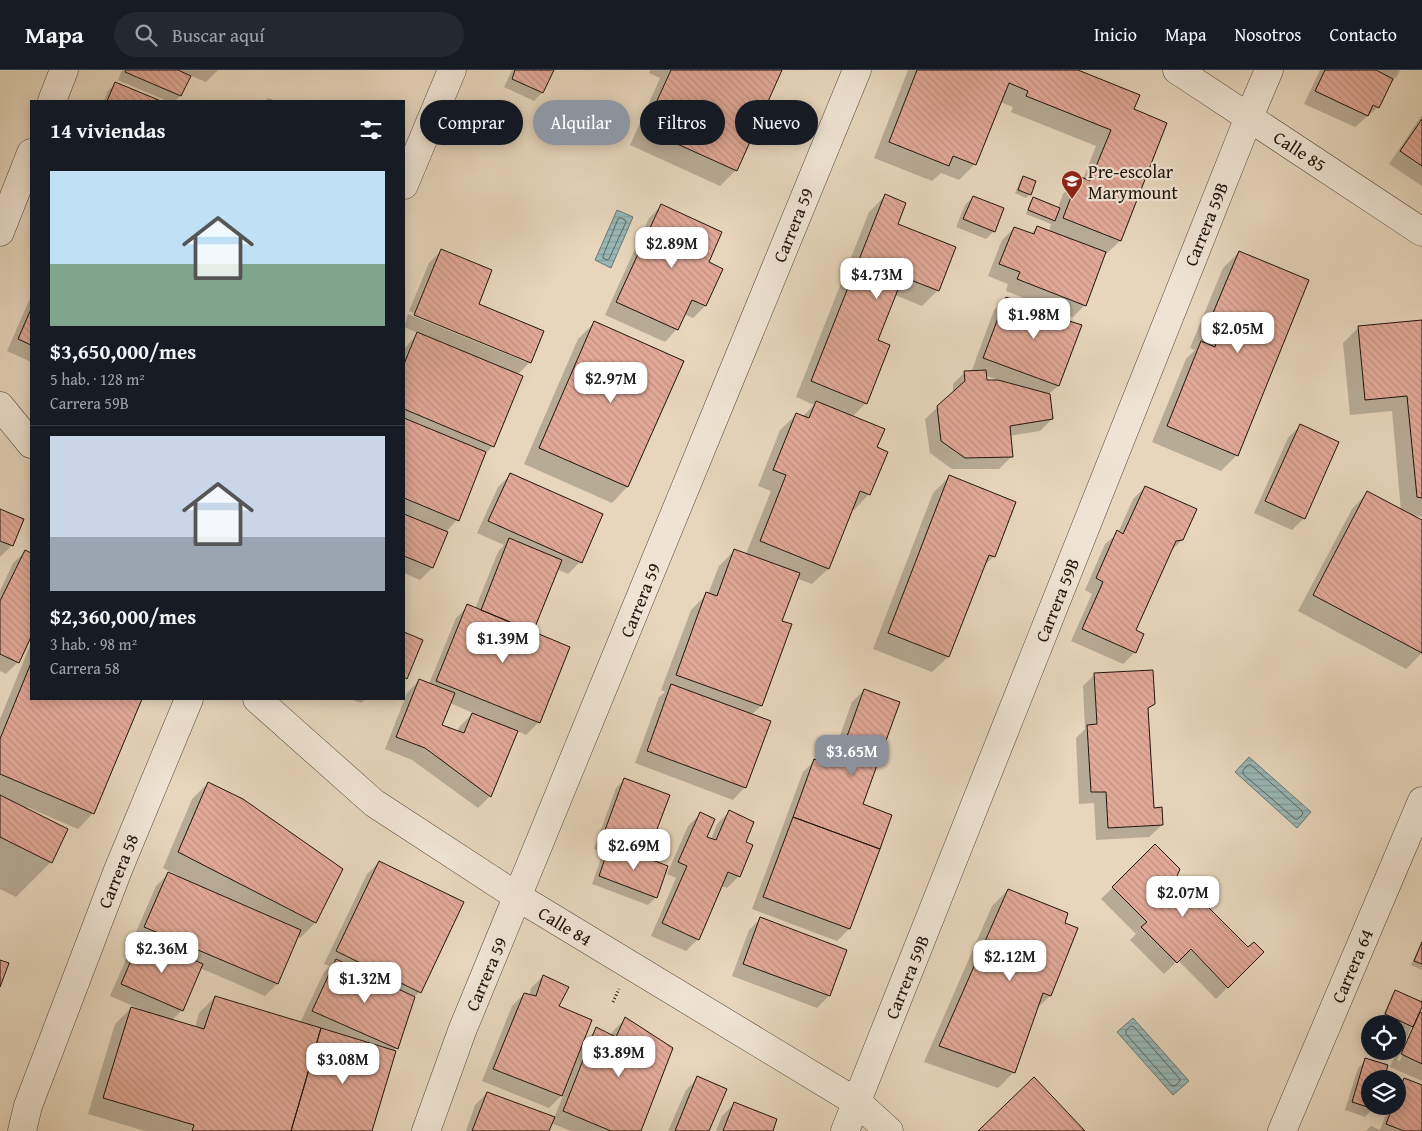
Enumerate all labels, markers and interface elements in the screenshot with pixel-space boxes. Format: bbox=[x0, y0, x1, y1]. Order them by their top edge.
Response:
search box bbox=[114, 12, 464, 57]
text: Mapa bbox=[25, 17, 84, 52]
icon: search bbox=[132, 21, 160, 49]
text: Buscar aquí bbox=[172, 21, 265, 49]
text: Inicio bbox=[1094, 21, 1137, 48]
text: Mapa bbox=[1165, 21, 1206, 48]
text: Nosotros bbox=[1234, 21, 1302, 48]
text: Contacto bbox=[1330, 21, 1397, 48]
chip: Comprar bbox=[420, 100, 523, 145]
chip: Alquilar bbox=[533, 100, 630, 145]
chip: Filtros bbox=[640, 100, 725, 145]
chip: Nuevo bbox=[735, 100, 818, 145]
text: 14 viviendas bbox=[50, 115, 166, 146]
icon: filters bbox=[357, 116, 385, 144]
street label: Calle 85 bbox=[1268, 124, 1332, 178]
place label: Pre-escolar Marymount bbox=[1088, 158, 1178, 206]
school or university icon: Pre-escolar Marymount bbox=[1060, 169, 1084, 200]
street label: Carrera 59B bbox=[1177, 178, 1235, 270]
street label: Carrera 59 bbox=[766, 184, 820, 266]
icon: home bbox=[173, 203, 263, 293]
pin: $2.89M bbox=[631, 226, 713, 269]
text: $2.89M bbox=[646, 231, 698, 255]
pin: $4.73M bbox=[836, 258, 918, 300]
text: $4.73M bbox=[851, 262, 903, 286]
pin: $1.98M bbox=[993, 298, 1075, 340]
text: $1.98M bbox=[1008, 302, 1060, 326]
pin: $2.05M bbox=[1197, 312, 1279, 354]
text: $2.05M bbox=[1212, 316, 1264, 340]
text: $3,650,000/mes bbox=[50, 336, 196, 367]
pin: $2.97M bbox=[570, 362, 652, 404]
text: $2.97M bbox=[585, 366, 637, 390]
text: 5 hab. · 128 m² bbox=[50, 367, 145, 391]
text: Carrera 59B bbox=[50, 391, 129, 415]
icon: home bbox=[173, 469, 263, 559]
street label: Carrera 59B bbox=[1028, 554, 1086, 646]
street label: Carrera 59 bbox=[613, 559, 667, 641]
text: $2,360,000/mes bbox=[50, 601, 196, 632]
pin: $1.39M bbox=[462, 622, 544, 664]
text: $1.39M bbox=[477, 626, 529, 650]
text: 3 hab. · 98 m² bbox=[50, 632, 137, 656]
text: Carrera 58 bbox=[50, 656, 120, 680]
pin: $3.65M bbox=[811, 734, 893, 777]
text: $3.65M bbox=[826, 739, 878, 763]
pin: $2.69M bbox=[593, 828, 675, 871]
street label: Carrera 58 bbox=[91, 830, 145, 912]
text: $2.69M bbox=[608, 833, 660, 857]
pin: $2.07M bbox=[1142, 876, 1224, 918]
text: $2.07M bbox=[1157, 880, 1209, 904]
street label: Calle 84 bbox=[533, 899, 597, 953]
street label: Carrera 64 bbox=[1324, 925, 1380, 1007]
street label: Carrera 59B bbox=[878, 931, 936, 1023]
pin: $2.36M bbox=[121, 932, 203, 974]
street label: Carrera 59 bbox=[458, 933, 514, 1015]
text: $2.36M bbox=[136, 936, 188, 960]
pin: $2.12M bbox=[969, 940, 1051, 982]
text: $2.12M bbox=[984, 944, 1036, 968]
pin: $1.32M bbox=[324, 962, 406, 1004]
text: $1.32M bbox=[339, 966, 391, 990]
map controls bbox=[1361, 1015, 1406, 1115]
button: locate bbox=[1361, 1015, 1406, 1060]
pin: $3.89M bbox=[578, 1036, 660, 1078]
text: $3.89M bbox=[593, 1040, 645, 1064]
pin: $3.08M bbox=[302, 1042, 384, 1085]
text: $3.08M bbox=[317, 1047, 369, 1071]
button: layers bbox=[1361, 1070, 1406, 1115]

